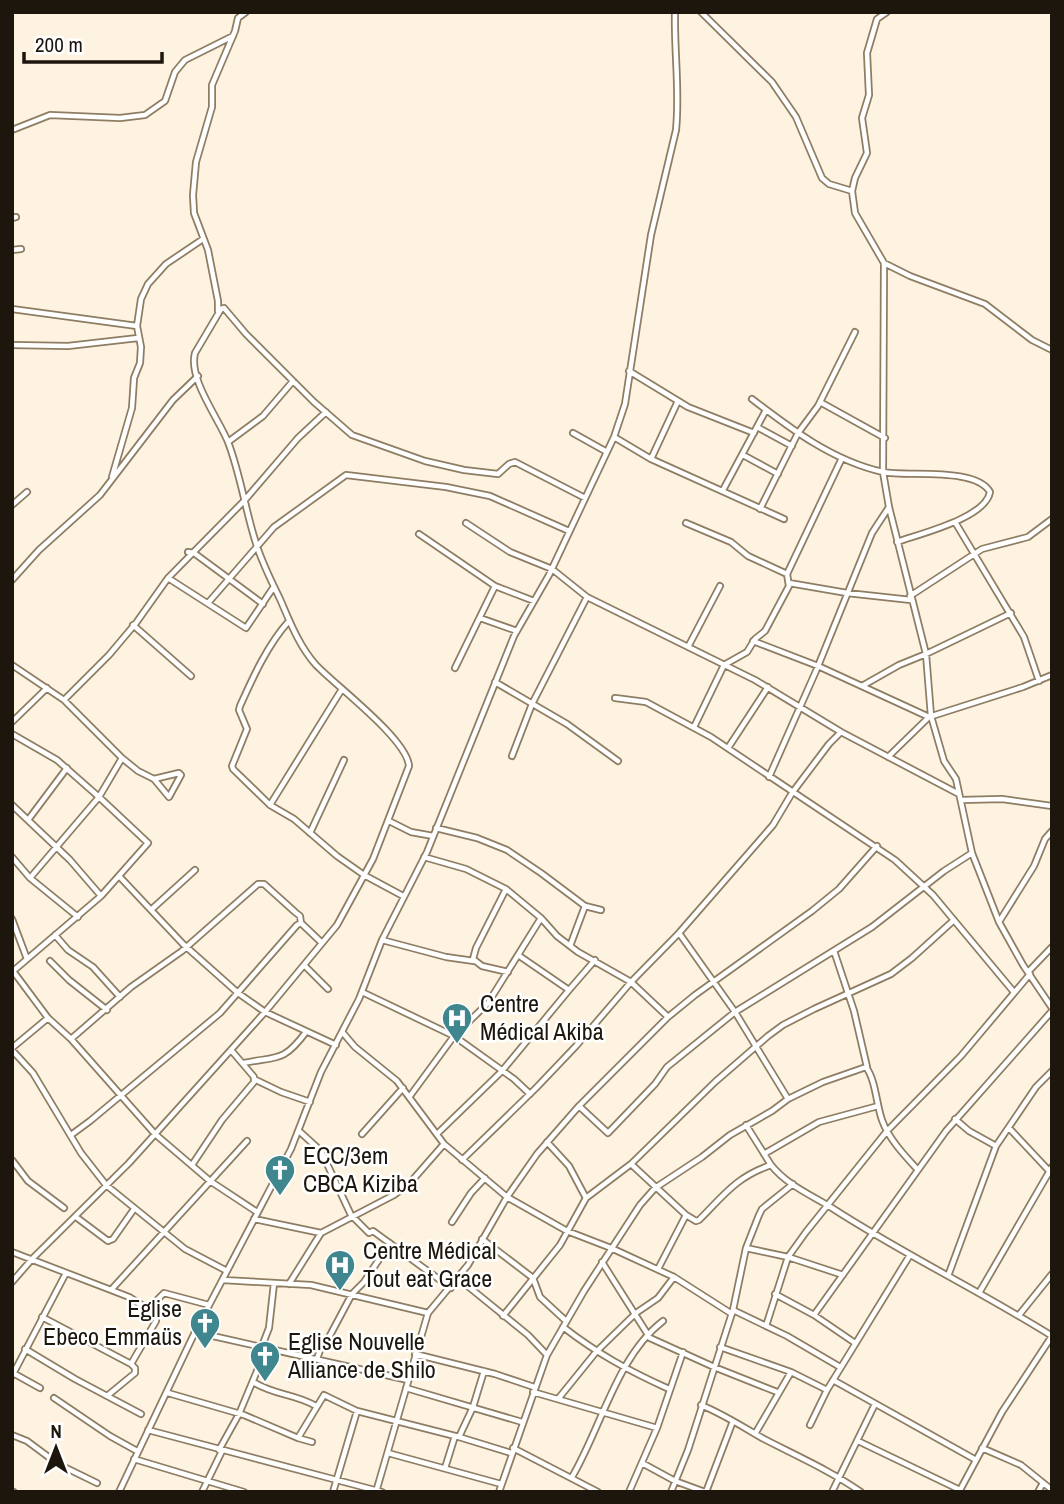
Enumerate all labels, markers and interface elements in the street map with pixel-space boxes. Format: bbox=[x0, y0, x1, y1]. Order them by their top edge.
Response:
scale bar bbox=[24, 21, 163, 65]
text: 200 m bbox=[35, 30, 83, 59]
place label: Centre Médical Akiba bbox=[480, 987, 604, 1047]
hospital icon: Centre Médical Akiba bbox=[440, 1001, 474, 1045]
place label: ECC/3em CBCA Kiziba bbox=[303, 1139, 418, 1199]
church icon: ECC/3em CBCA Kiziba bbox=[263, 1153, 297, 1197]
place label: Centre Médical Tout eat Grace bbox=[363, 1234, 496, 1294]
hospital icon: Centre Médical Tout eat Grace bbox=[323, 1248, 357, 1292]
place label: Eglise Ebeco Emmaüs bbox=[43, 1292, 182, 1352]
church icon: Eglise Ebeco Emmaüs bbox=[188, 1306, 222, 1350]
place label: Eglise Nouvelle Alliance de Shilo bbox=[287, 1325, 436, 1385]
church icon: Eglise Nouvelle Alliance de Shilo bbox=[248, 1339, 282, 1383]
north arrow bbox=[21, 1413, 91, 1483]
text: N bbox=[50, 1418, 62, 1444]

